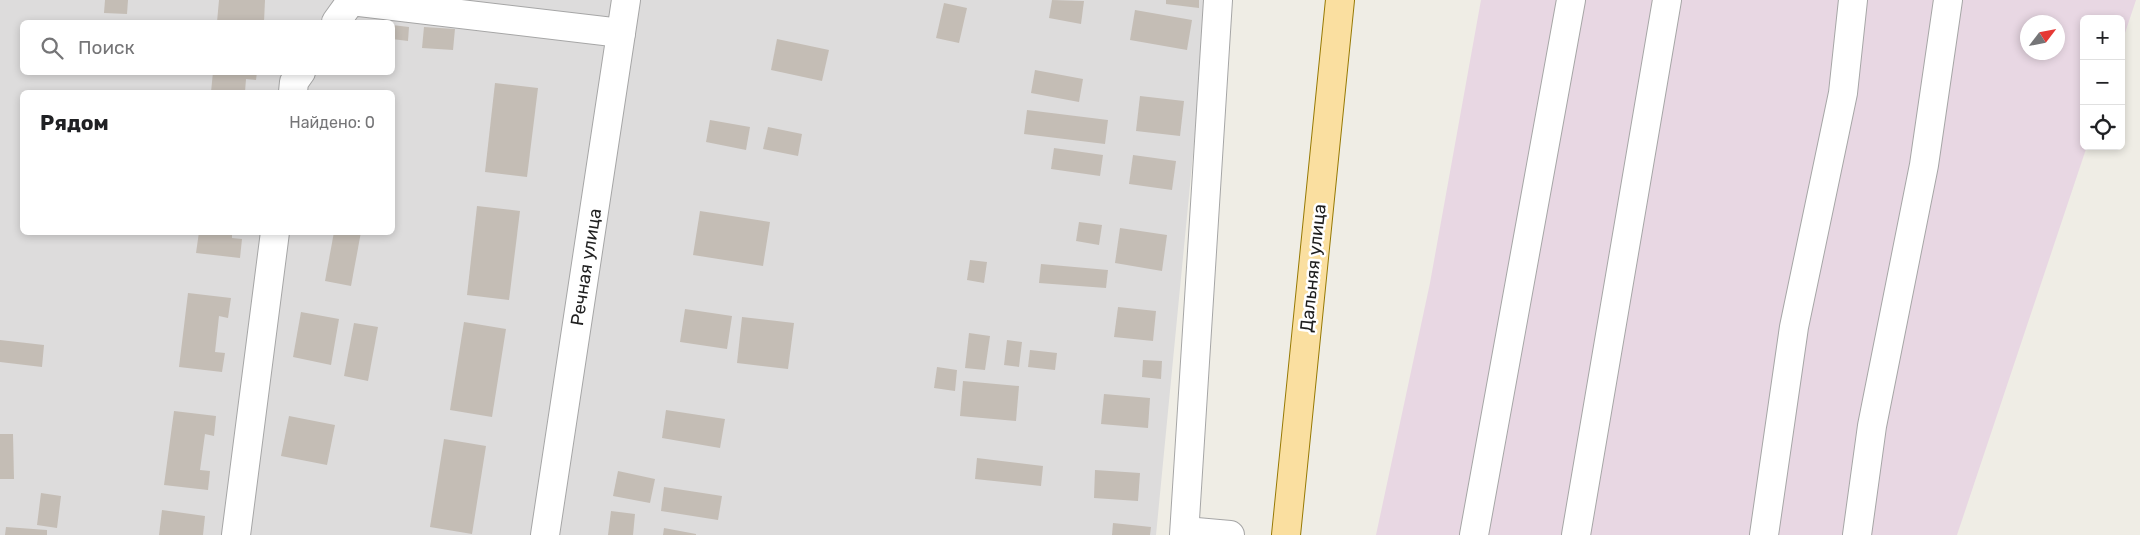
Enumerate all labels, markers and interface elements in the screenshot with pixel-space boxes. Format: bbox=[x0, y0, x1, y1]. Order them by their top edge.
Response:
north arrow bbox=[2020, 15, 2065, 60]
map controls bbox=[2080, 15, 2125, 150]
button: + bbox=[2080, 15, 2125, 60]
search box bbox=[20, 20, 395, 75]
icon: search bbox=[38, 34, 66, 62]
text: Поиск bbox=[78, 36, 135, 59]
button: − bbox=[2080, 60, 2125, 105]
button: locate bbox=[2080, 105, 2125, 150]
text: Рядом bbox=[40, 110, 109, 135]
text: Найдено: 0 bbox=[289, 113, 375, 132]
street label: Дальняя улица bbox=[1295, 203, 1331, 333]
street label: Речная улица bbox=[566, 207, 606, 327]

